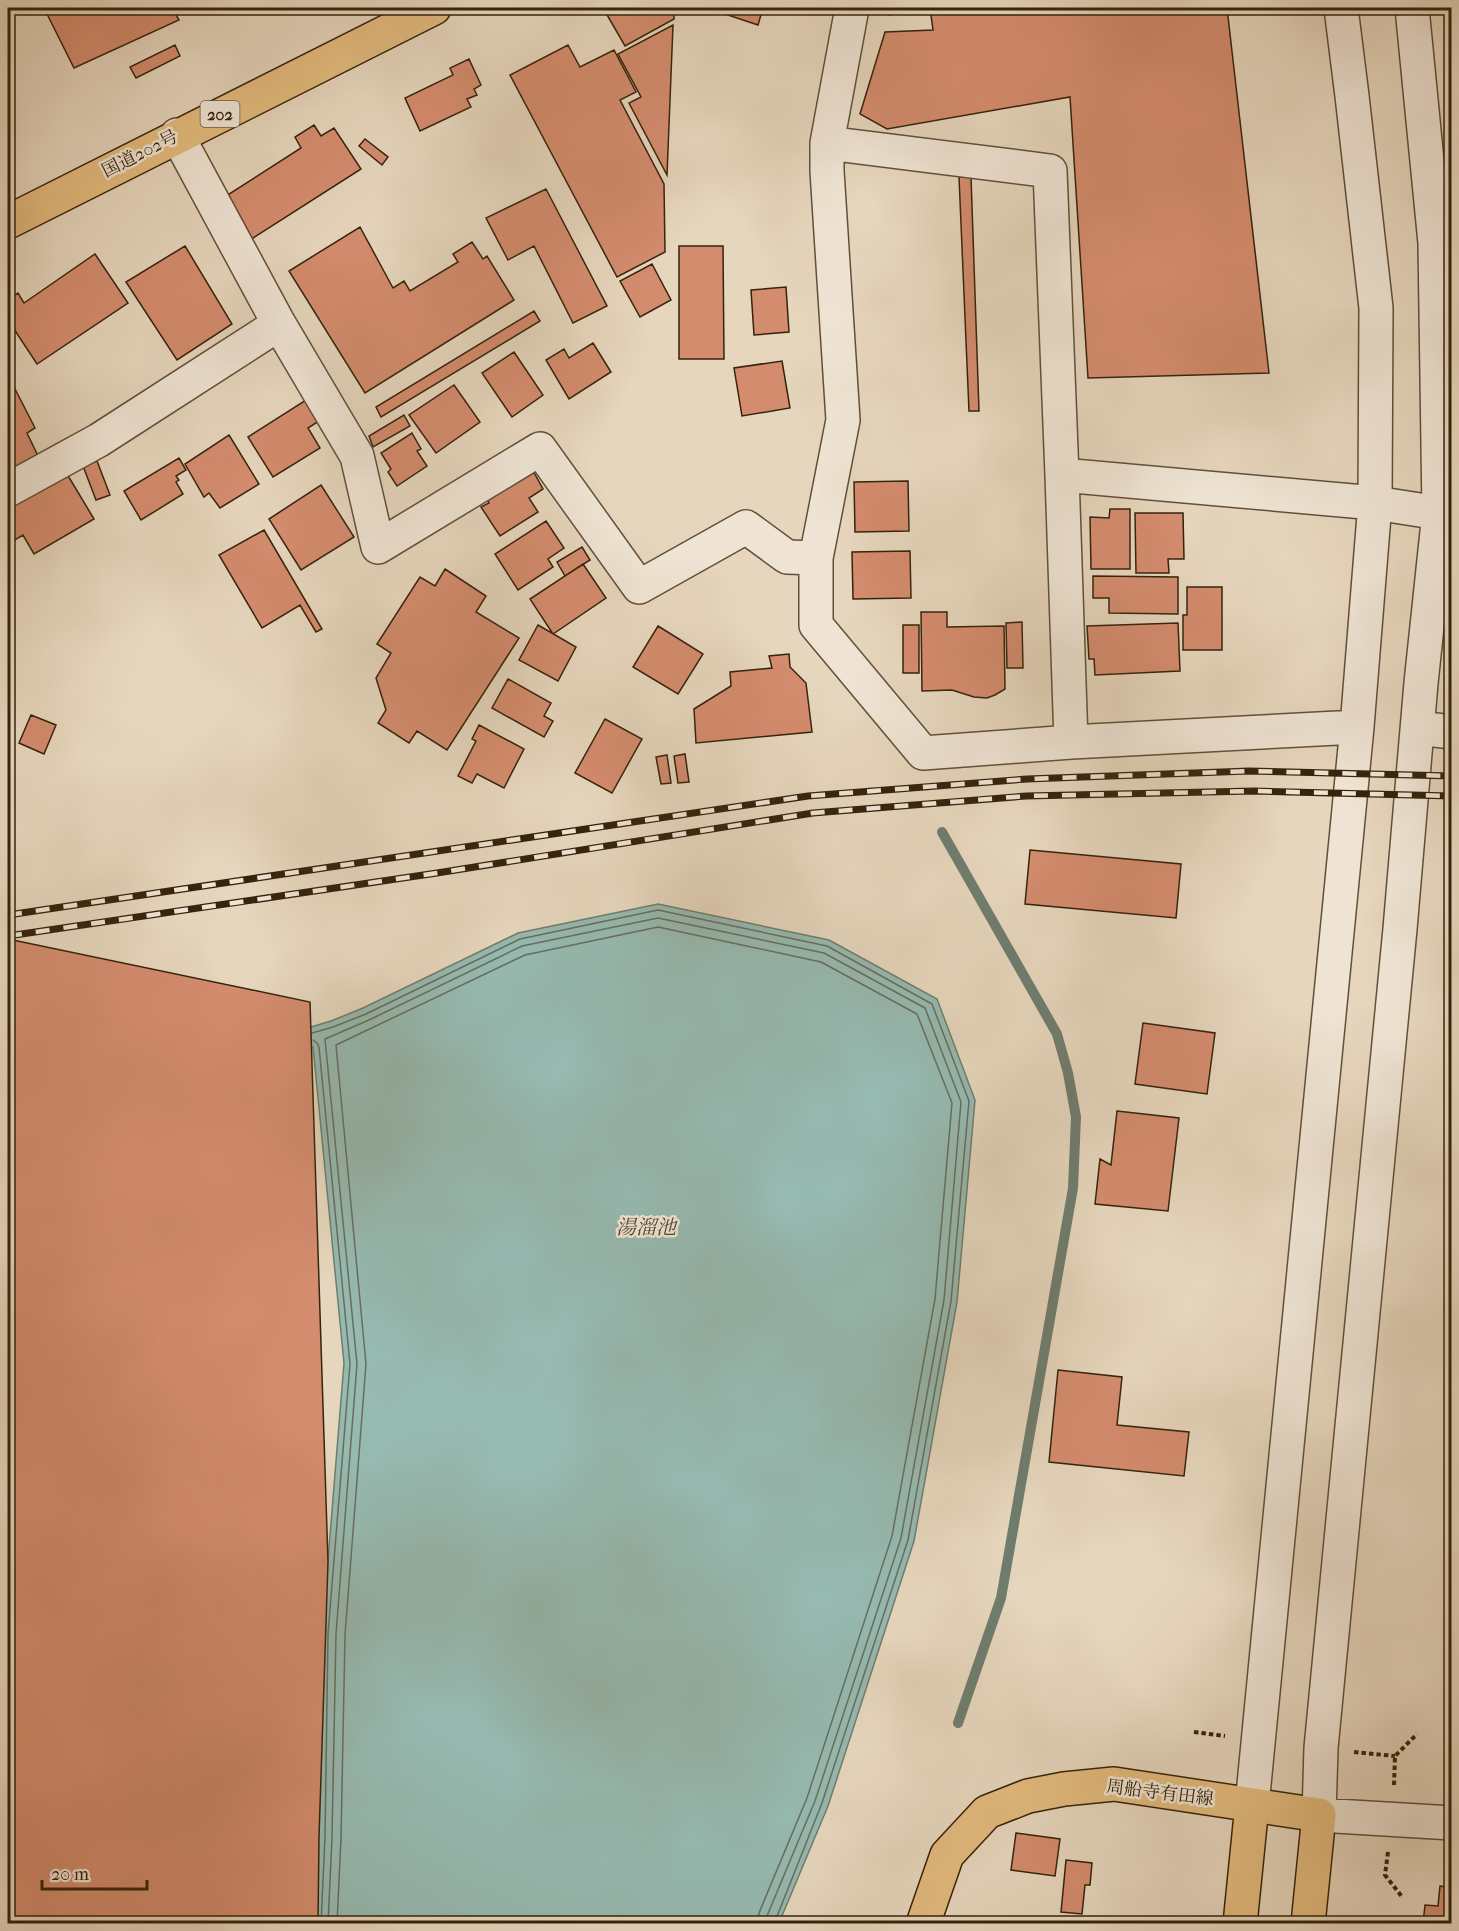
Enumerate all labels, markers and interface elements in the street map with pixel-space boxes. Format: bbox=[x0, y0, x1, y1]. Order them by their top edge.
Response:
road number: 202 bbox=[200, 101, 240, 127]
street label: 国道202号 bbox=[98, 126, 182, 182]
water label: 湯溜池 bbox=[616, 1216, 678, 1239]
street label: 周船寺有田線 bbox=[1105, 1776, 1215, 1810]
scale bar bbox=[42, 1853, 147, 1891]
text: 20 m bbox=[51, 1864, 89, 1885]

